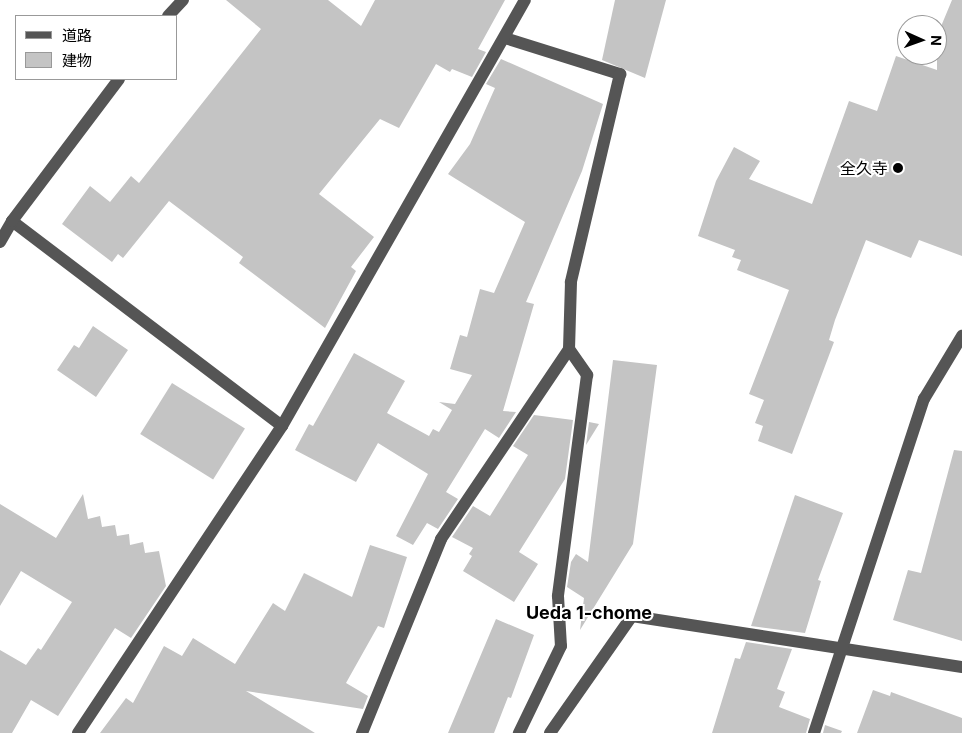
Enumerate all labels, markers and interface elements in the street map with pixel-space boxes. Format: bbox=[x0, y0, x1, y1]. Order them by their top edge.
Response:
legend bbox=[15, 15, 178, 80]
north arrow bbox=[897, 15, 947, 65]
text: 道路 bbox=[62, 26, 92, 45]
text: N bbox=[928, 35, 945, 46]
text: 建物 bbox=[62, 51, 92, 70]
place label: 全久寺 bbox=[840, 158, 888, 178]
marker: 全久寺 bbox=[892, 162, 904, 174]
district label: Ueda 1-chome bbox=[526, 602, 652, 624]

